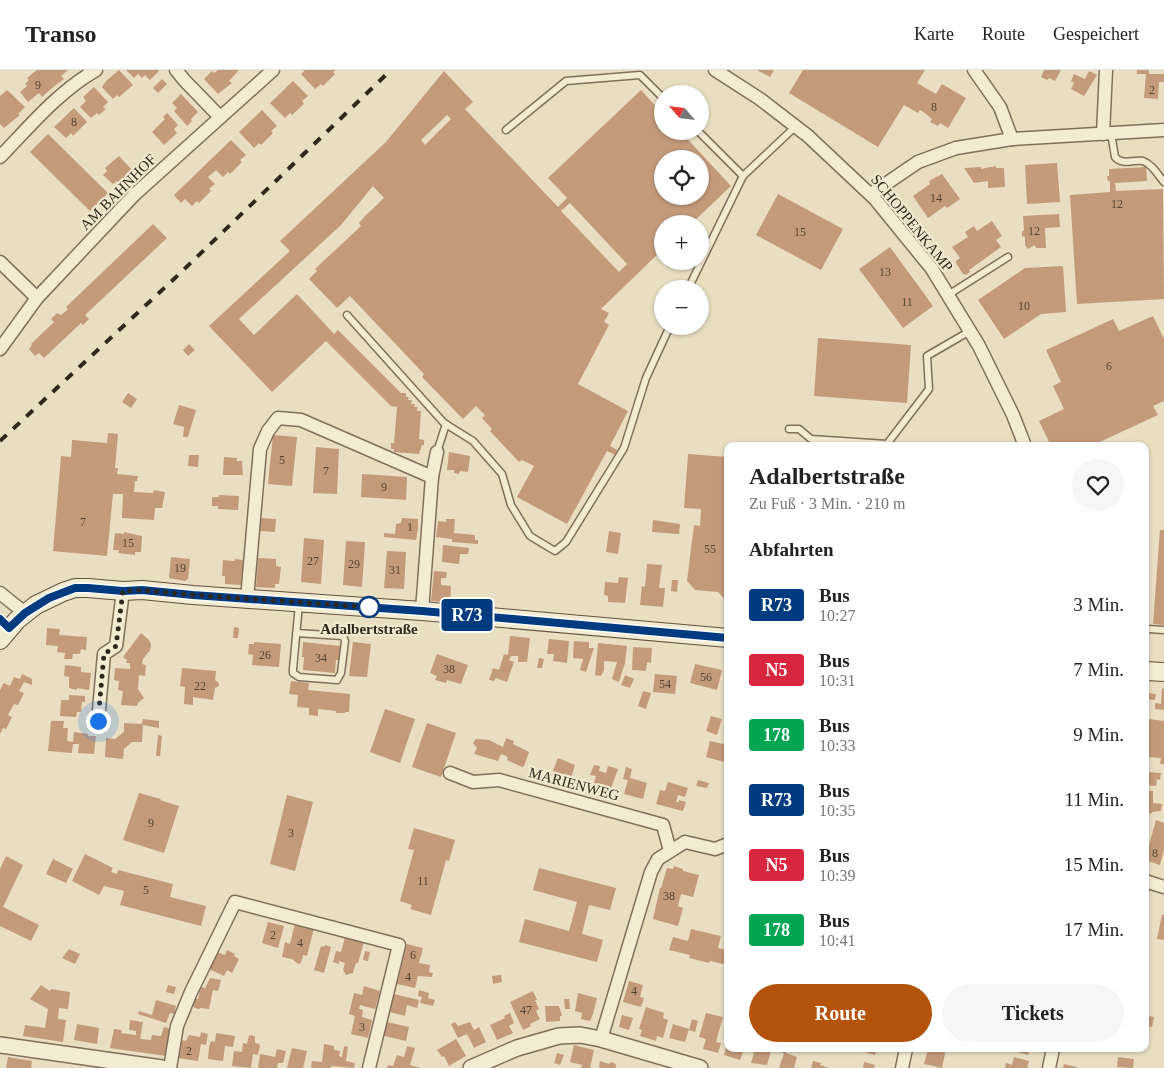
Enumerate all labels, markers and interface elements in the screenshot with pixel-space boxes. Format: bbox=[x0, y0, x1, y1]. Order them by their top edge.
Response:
text: Transo bbox=[25, 21, 97, 47]
text: Karte bbox=[914, 24, 954, 44]
text: Route bbox=[982, 24, 1025, 44]
text: Gespeichert bbox=[1053, 24, 1139, 44]
house number: 9 bbox=[35, 78, 41, 92]
house number: 2 bbox=[1149, 83, 1155, 97]
north arrow bbox=[654, 85, 709, 140]
map controls bbox=[654, 85, 709, 335]
house number: 8 bbox=[931, 100, 937, 114]
house number: 8 bbox=[71, 115, 77, 129]
button: locate bbox=[654, 150, 709, 205]
street label: AM BAHNHOF bbox=[77, 151, 159, 233]
street label: SCHOPPENKAMP bbox=[868, 171, 956, 275]
house number: 14 bbox=[930, 191, 942, 205]
house number: 12 bbox=[1111, 197, 1123, 211]
button: + bbox=[654, 215, 709, 270]
house number: 12 bbox=[1028, 224, 1040, 238]
house number: 15 bbox=[794, 225, 806, 239]
house number: 13 bbox=[879, 265, 891, 279]
button: − bbox=[654, 280, 709, 335]
house number: 11 bbox=[901, 295, 913, 309]
house number: 10 bbox=[1018, 299, 1030, 313]
house number: 6 bbox=[1106, 359, 1112, 373]
house number: 5 bbox=[279, 453, 285, 467]
button: heart bbox=[1072, 459, 1124, 511]
text: Adalbertstraße bbox=[749, 463, 905, 489]
house number: 7 bbox=[323, 464, 329, 478]
house number: 9 bbox=[381, 480, 387, 494]
text: Zu Fuß · 3 Min. · 210 m bbox=[749, 495, 905, 512]
house number: 7 bbox=[80, 515, 86, 529]
house number: 1 bbox=[407, 520, 413, 534]
house number: 15 bbox=[122, 536, 134, 550]
text: Abfahrten bbox=[749, 539, 833, 560]
house number: 55 bbox=[704, 542, 716, 556]
house number: 27 bbox=[307, 554, 319, 568]
house number: 29 bbox=[348, 557, 360, 571]
house number: 19 bbox=[174, 561, 186, 575]
house number: 31 bbox=[389, 563, 401, 577]
text: Bus bbox=[819, 585, 850, 606]
text: 3 Min. bbox=[1073, 594, 1124, 615]
text: R73 bbox=[761, 595, 792, 615]
marker: Adalbertstraße bbox=[358, 596, 380, 618]
line badge: R73 bbox=[438, 599, 496, 631]
text: R73 bbox=[452, 605, 483, 625]
text: 10:27 bbox=[819, 607, 855, 624]
place label: Adalbertstraße bbox=[320, 621, 418, 637]
house number: 26 bbox=[259, 648, 271, 662]
text: Bus bbox=[819, 650, 850, 671]
house number: 34 bbox=[315, 651, 327, 665]
text: 7 Min. bbox=[1073, 659, 1124, 680]
text: N5 bbox=[766, 660, 788, 680]
house number: 38 bbox=[443, 662, 455, 676]
house number: 56 bbox=[700, 670, 712, 684]
text: 10:31 bbox=[819, 672, 855, 689]
house number: 54 bbox=[659, 677, 671, 691]
house number: 22 bbox=[194, 679, 206, 693]
your location bbox=[86, 709, 111, 734]
text: Bus bbox=[819, 715, 850, 736]
text: 9 Min. bbox=[1073, 724, 1124, 745]
text: 178 bbox=[763, 725, 790, 745]
text: 10:33 bbox=[819, 737, 855, 754]
street label: MARIENWEG bbox=[527, 764, 621, 804]
text: Bus bbox=[819, 780, 850, 801]
text: 11 Min. bbox=[1065, 789, 1124, 810]
text: R73 bbox=[761, 790, 792, 810]
text: 10:35 bbox=[819, 802, 855, 819]
house number: 9 bbox=[148, 816, 154, 830]
house number: 3 bbox=[288, 826, 294, 840]
text: Bus bbox=[819, 845, 850, 866]
house number: 8 bbox=[1152, 846, 1158, 860]
text: 15 Min. bbox=[1064, 854, 1124, 875]
text: N5 bbox=[766, 855, 788, 875]
text: 10:39 bbox=[819, 867, 855, 884]
house number: 11 bbox=[417, 874, 429, 888]
house number: 5 bbox=[143, 883, 149, 897]
house number: 38 bbox=[663, 889, 675, 903]
text: Bus bbox=[819, 910, 850, 931]
text: 17 Min. bbox=[1064, 919, 1124, 940]
text: 178 bbox=[763, 920, 790, 940]
house number: 2 bbox=[270, 928, 276, 942]
text: 10:41 bbox=[819, 932, 855, 949]
house number: 4 bbox=[297, 936, 303, 950]
house number: 6 bbox=[410, 948, 416, 962]
house number: 4 bbox=[405, 970, 411, 984]
house number: 4 bbox=[631, 984, 637, 998]
button: Route bbox=[749, 984, 932, 1042]
button: Tickets bbox=[942, 984, 1124, 1042]
house number: 47 bbox=[520, 1003, 532, 1017]
house number: 3 bbox=[359, 1020, 365, 1034]
house number: 2 bbox=[186, 1044, 192, 1058]

